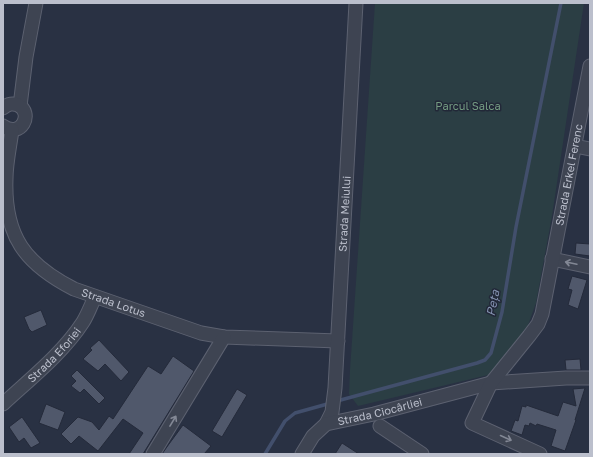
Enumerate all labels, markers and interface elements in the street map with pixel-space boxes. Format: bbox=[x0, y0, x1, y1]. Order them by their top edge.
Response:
park label: Parcul Salca bbox=[435, 99, 501, 112]
street label: Strada Erkel Ferenc bbox=[552, 123, 585, 227]
street label: Strada Meiului bbox=[335, 175, 353, 252]
one-way arrow bbox=[565, 259, 578, 267]
street label: Strada Lotus bbox=[80, 285, 148, 319]
water label: Peța bbox=[483, 287, 503, 317]
street label: Strada Eforiei bbox=[25, 325, 83, 385]
street label: Strada Ciocârliei bbox=[336, 395, 423, 427]
one-way arrow bbox=[169, 416, 177, 427]
one-way arrow bbox=[500, 435, 512, 442]

